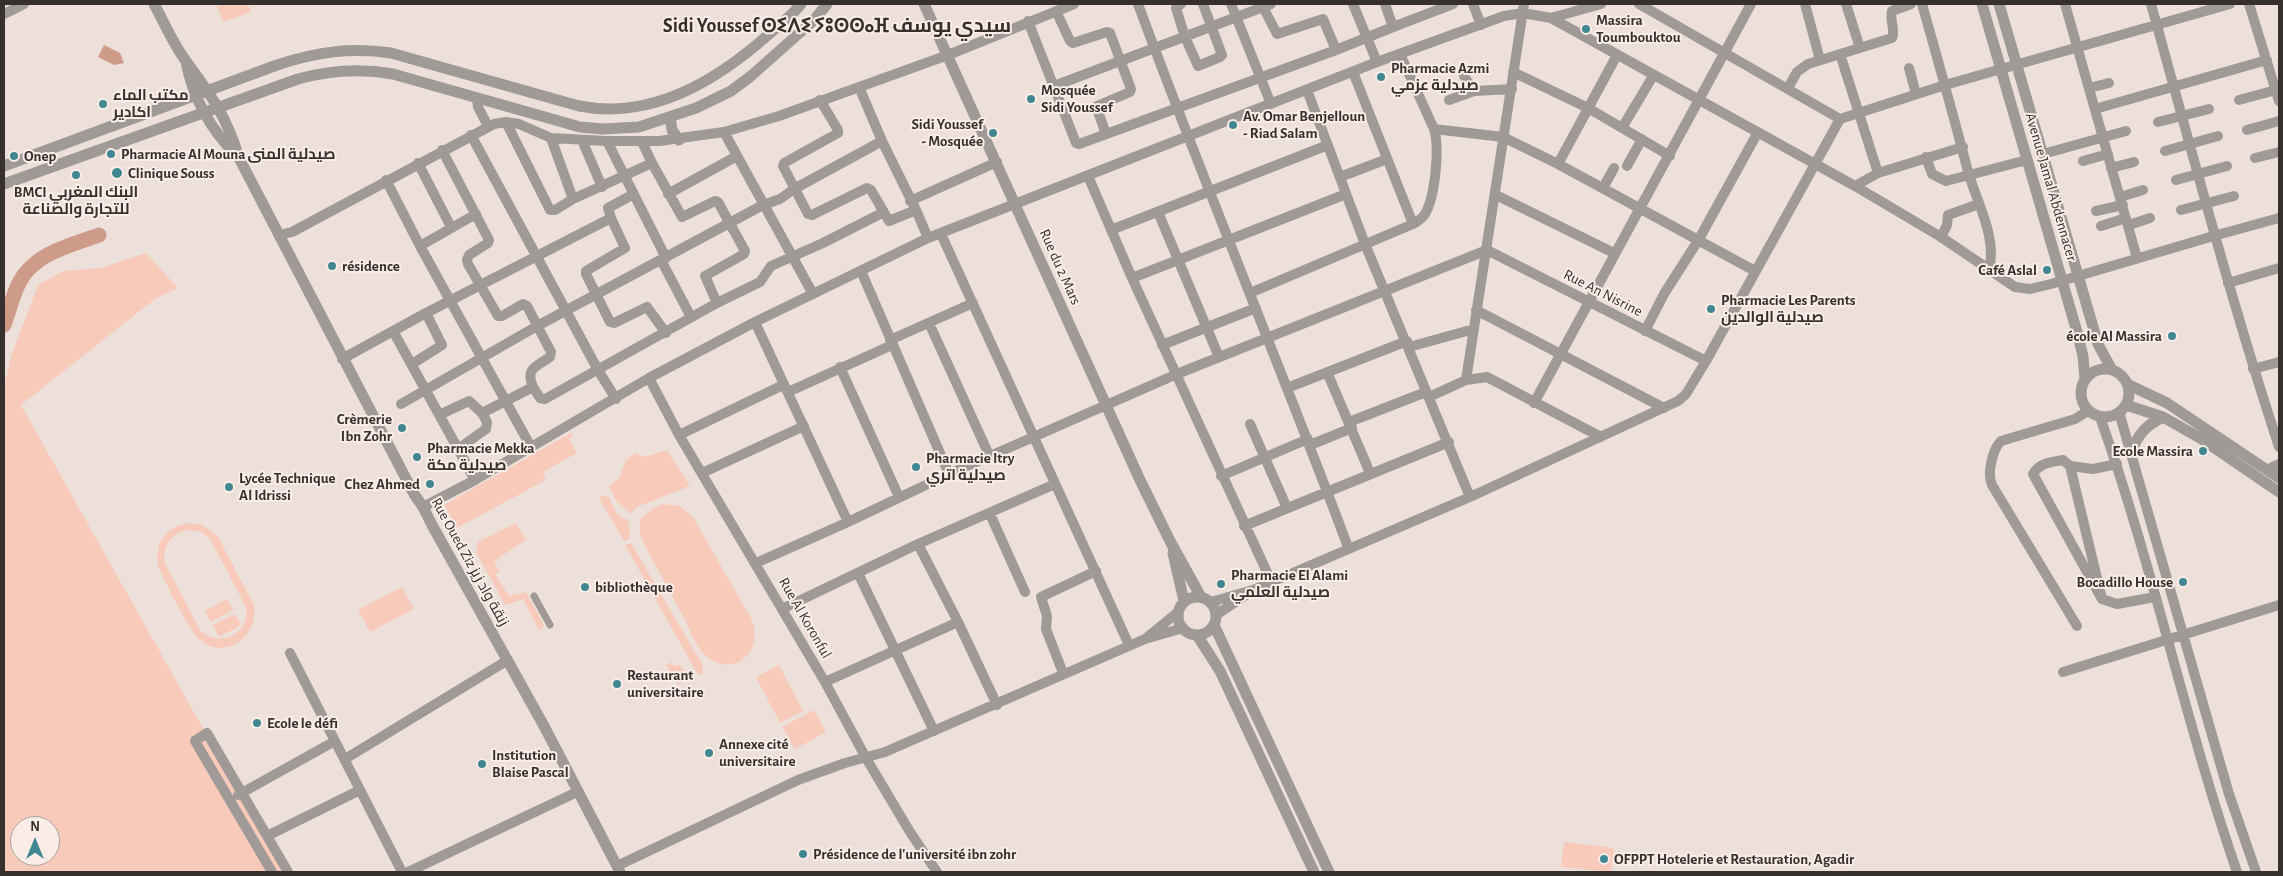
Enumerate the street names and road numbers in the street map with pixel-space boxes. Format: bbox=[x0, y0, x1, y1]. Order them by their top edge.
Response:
street label: Avenue Jamal Abdennacer bbox=[2021, 111, 2081, 263]
street label: Rue du 2 Mars bbox=[1035, 226, 1085, 308]
street label: Rue An Nisrine bbox=[1560, 265, 1646, 321]
street label: Rue Oued Ziz زنقة واد زيز bbox=[427, 495, 513, 629]
street label: Rue Al Koronful bbox=[775, 574, 835, 662]

